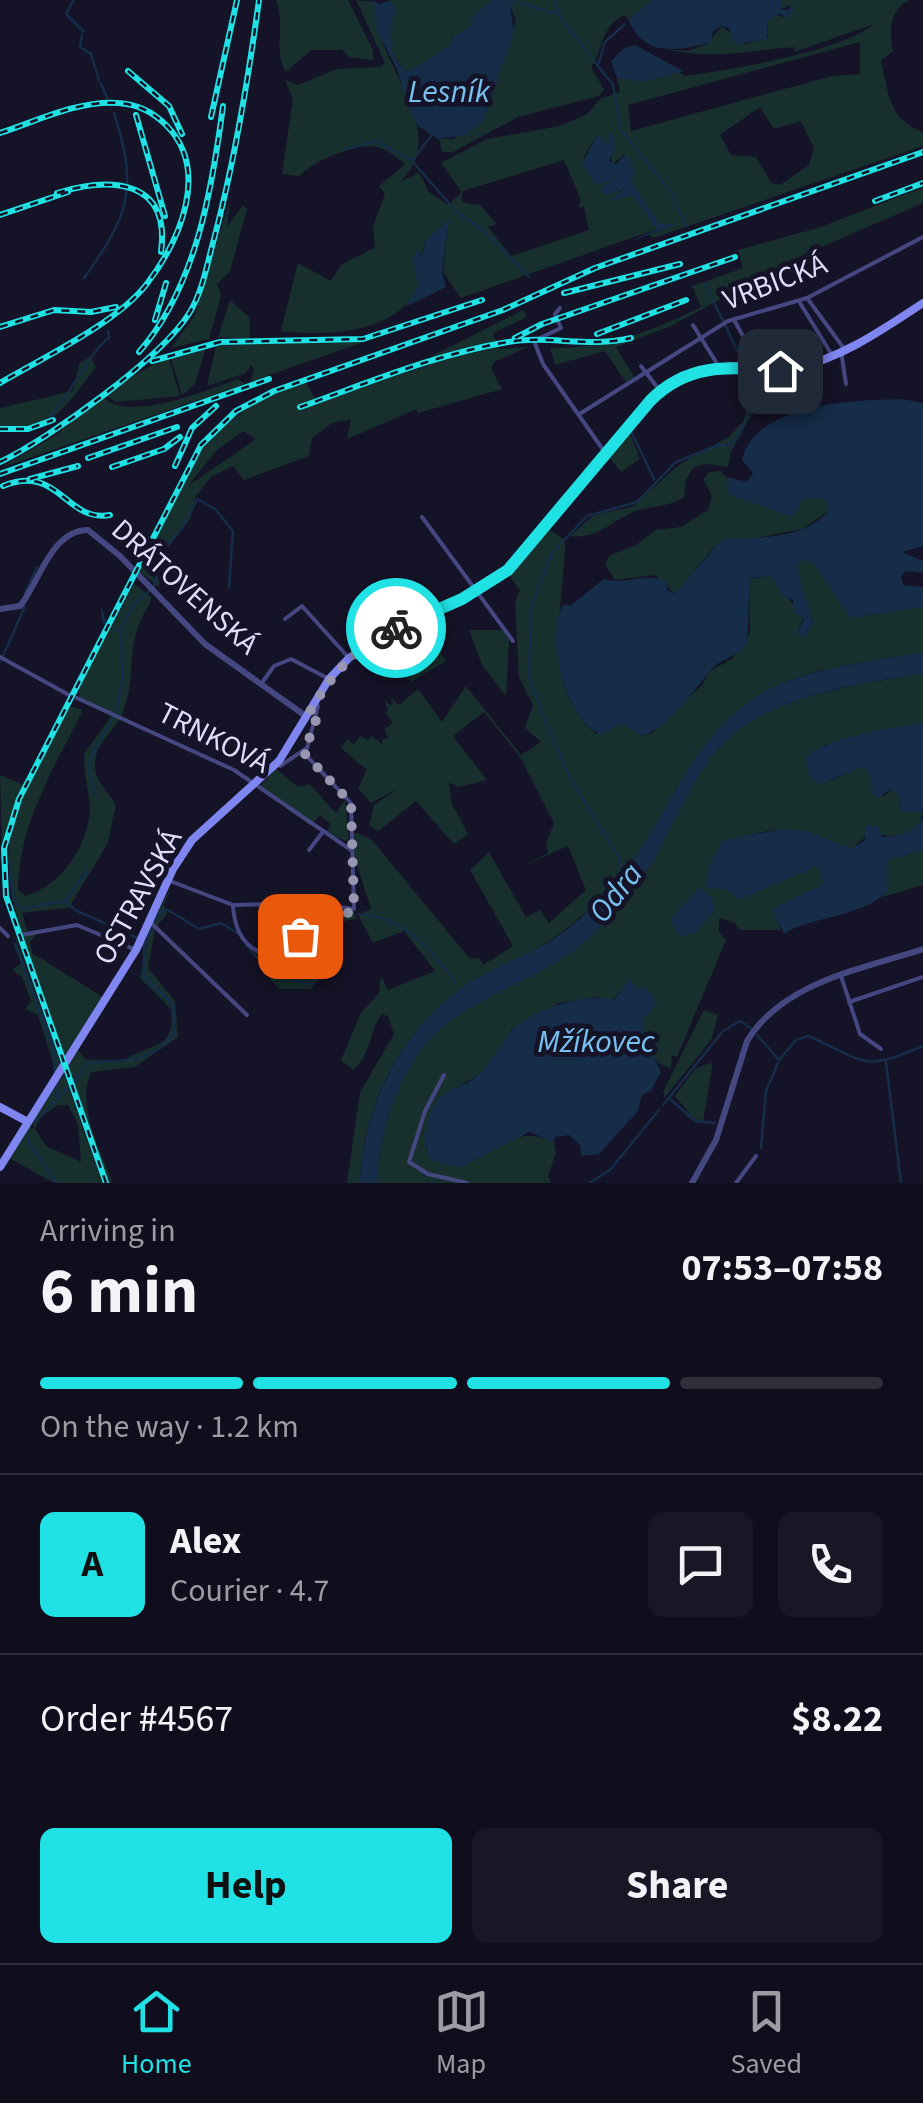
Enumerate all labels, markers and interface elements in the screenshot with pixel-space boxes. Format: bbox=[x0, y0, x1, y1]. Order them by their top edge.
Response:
water label: Lesník bbox=[408, 69, 491, 115]
street label: VRBICKÁ bbox=[717, 242, 834, 322]
pin bbox=[738, 329, 823, 414]
icon: home bbox=[753, 344, 808, 399]
street label: DRÁTOVENSKÁ bbox=[102, 509, 269, 665]
courier bbox=[346, 578, 446, 678]
icon: bike bbox=[369, 601, 424, 656]
street label: TRNKOVÁ bbox=[151, 692, 278, 785]
street label: OSTRAVSKÁ bbox=[83, 821, 193, 973]
water label: Odra bbox=[578, 853, 654, 933]
pin bbox=[258, 894, 343, 979]
icon: bag bbox=[273, 909, 328, 964]
water label: Mžíkovec bbox=[537, 1019, 655, 1065]
text: Arriving in bbox=[40, 1208, 176, 1254]
text: 07:53–07:58 bbox=[681, 1241, 883, 1295]
text: 6 min bbox=[40, 1245, 198, 1338]
text: On the way · 1.2 km bbox=[40, 1404, 299, 1450]
button: chat bbox=[648, 1512, 753, 1617]
button: phone bbox=[778, 1512, 883, 1617]
text: Alex bbox=[170, 1514, 241, 1568]
text: A bbox=[82, 1537, 103, 1591]
text: Courier · 4.7 bbox=[170, 1568, 330, 1614]
text: Order #4567 bbox=[40, 1692, 233, 1746]
text: $8.22 bbox=[791, 1692, 883, 1746]
button: Help bbox=[40, 1828, 452, 1943]
button: Share bbox=[472, 1828, 883, 1943]
tab: Home bbox=[121, 1984, 192, 2084]
tab: Map bbox=[434, 1984, 489, 2084]
tab: Saved bbox=[731, 1984, 802, 2084]

